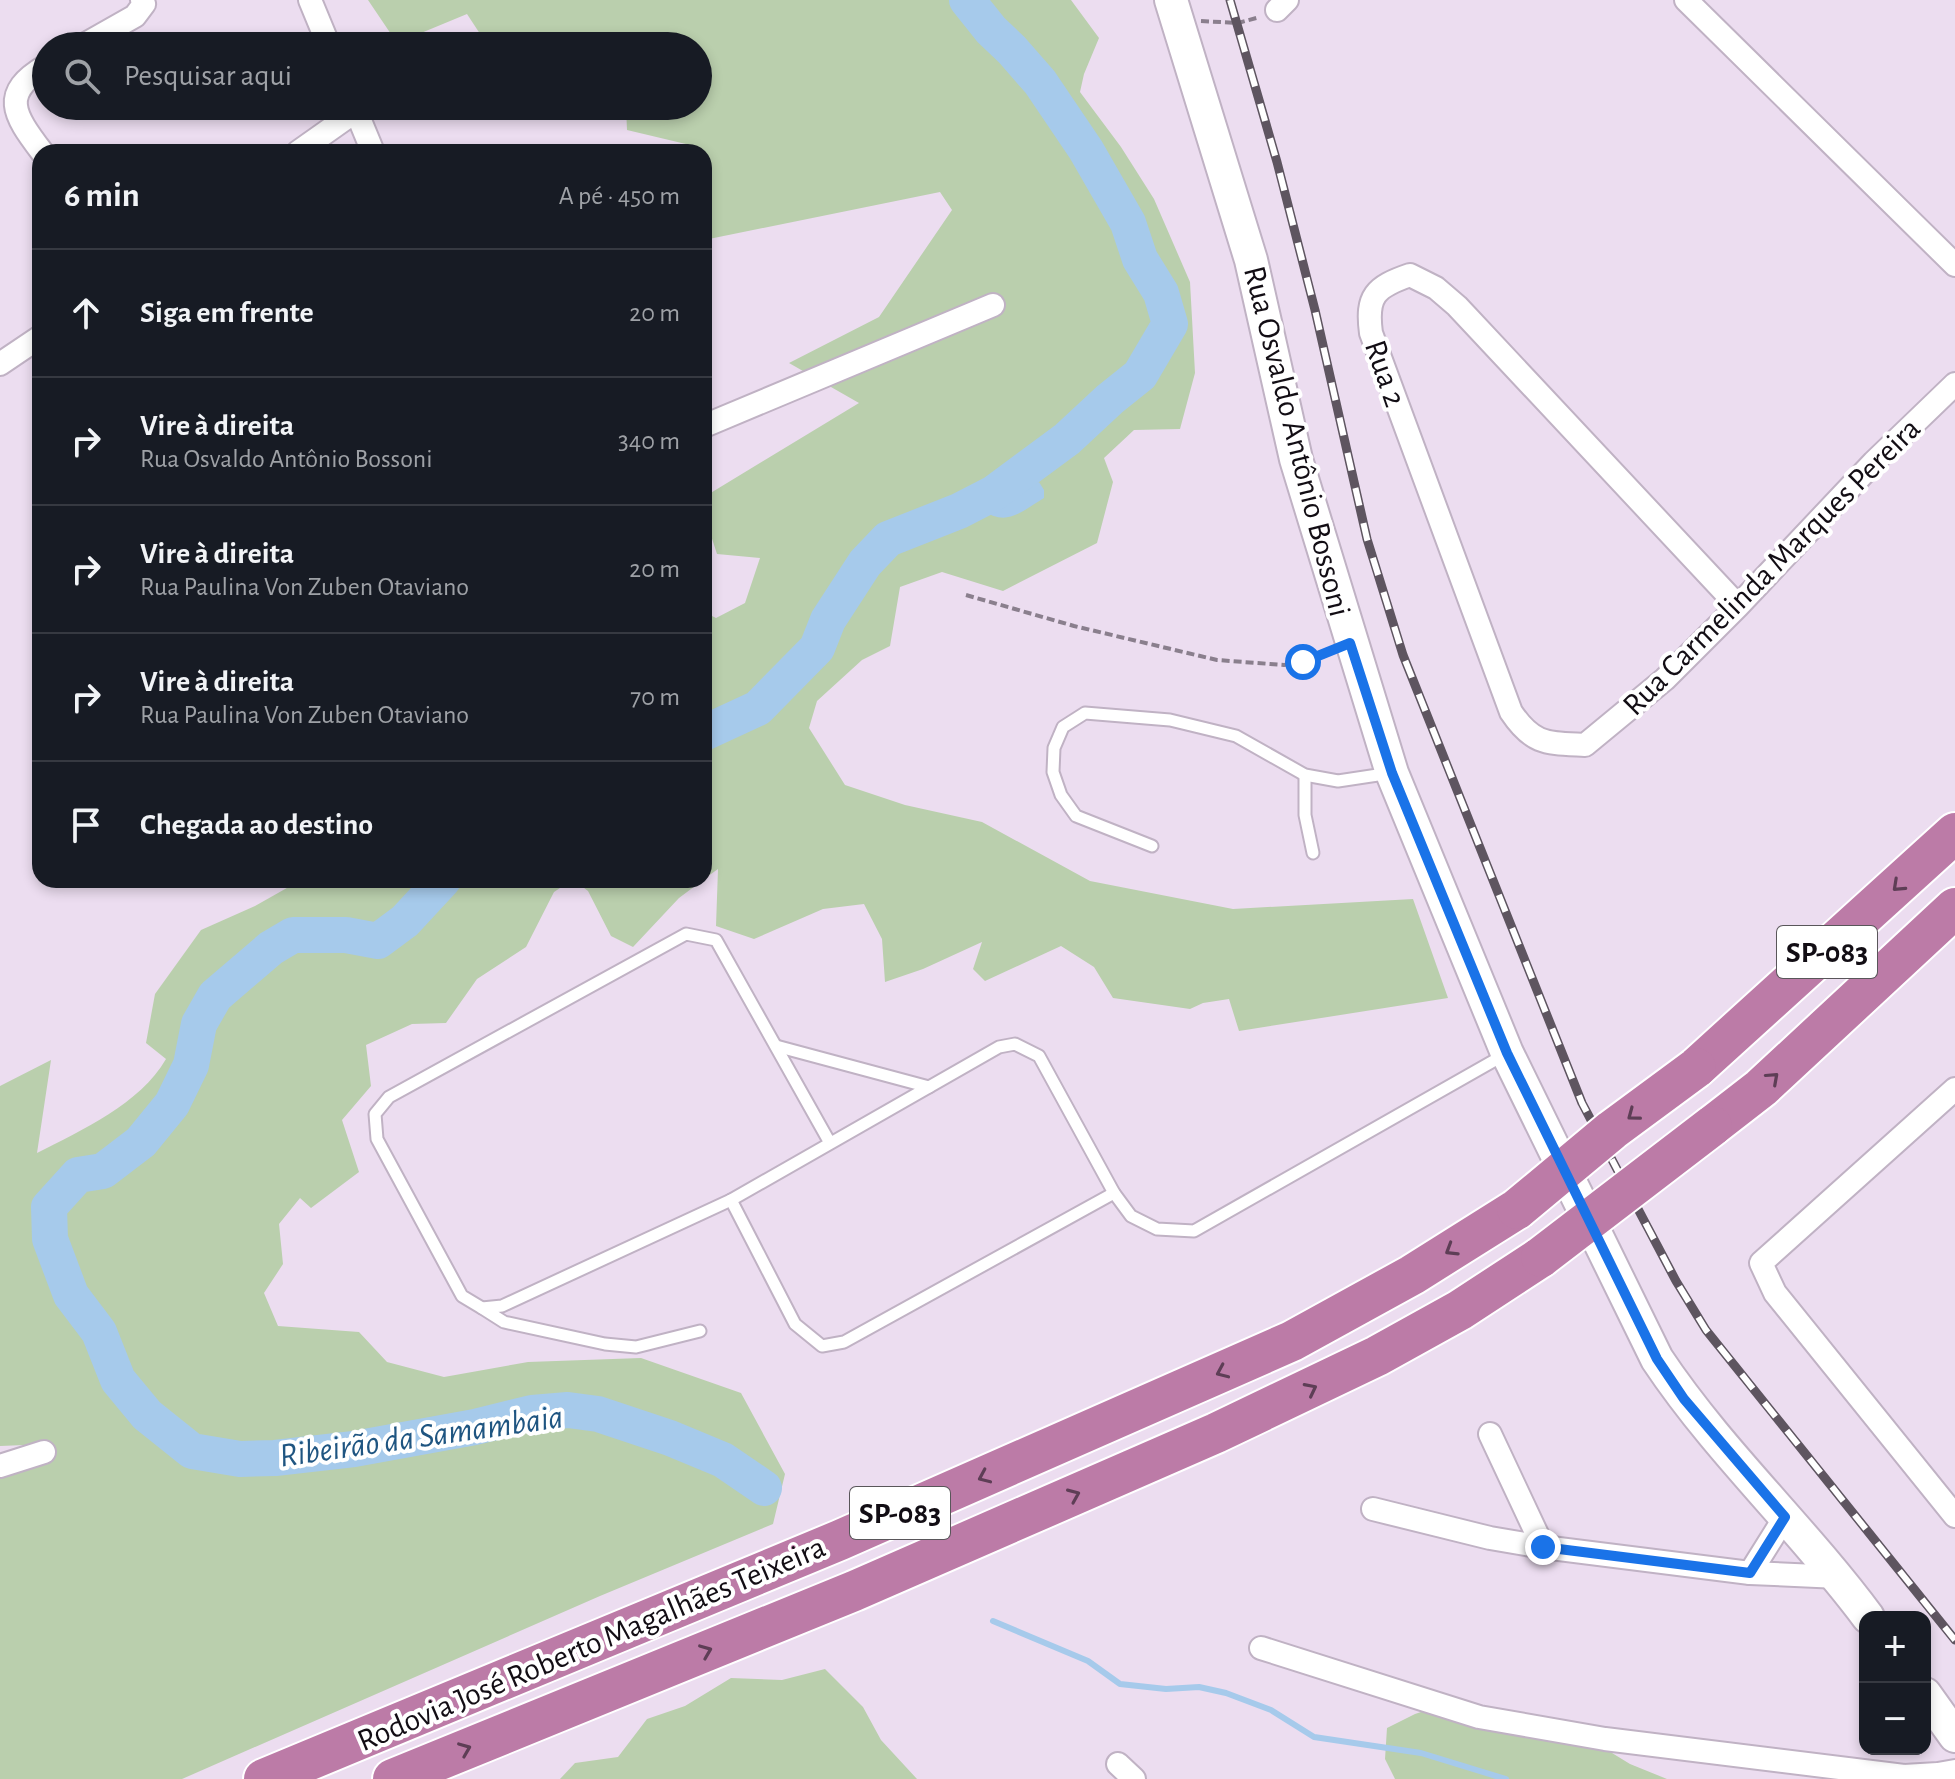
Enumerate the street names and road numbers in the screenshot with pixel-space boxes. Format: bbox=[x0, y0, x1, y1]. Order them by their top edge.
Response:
street label: Rua Osvaldo Antônio Bossoni bbox=[1238, 263, 1356, 620]
street label: Rua 2 bbox=[1359, 336, 1411, 411]
street label: Rua Carmelinda Marques Pereira bbox=[1617, 412, 1927, 722]
road number: SP-083 bbox=[1777, 926, 1877, 978]
road number: SP-083 bbox=[850, 1487, 950, 1539]
street label: Rodovia José Roberto Magalhães Teixeira bbox=[353, 1531, 830, 1757]

